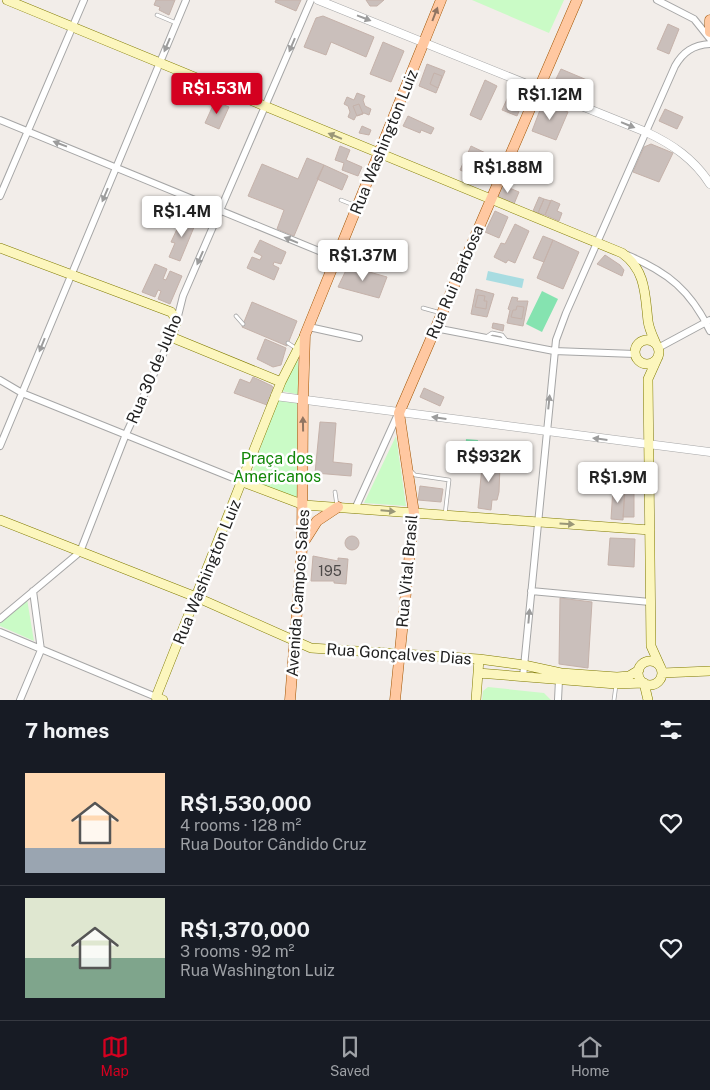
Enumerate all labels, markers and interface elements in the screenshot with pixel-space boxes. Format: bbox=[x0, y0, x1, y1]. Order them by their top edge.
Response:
one-way arrow bbox=[432, 7, 439, 22]
one-way arrow bbox=[357, 14, 372, 22]
one-way arrow bbox=[163, 38, 171, 53]
one-way arrow bbox=[287, 38, 295, 52]
street label: Rua Washington Luiz bbox=[346, 66, 422, 217]
pin: R$1.53M bbox=[171, 72, 263, 115]
pin: R$1.12M bbox=[504, 78, 596, 121]
text: R$1.53M bbox=[182, 79, 252, 98]
text: R$1.12M bbox=[518, 85, 582, 104]
one-way arrow bbox=[621, 121, 635, 129]
one-way arrow bbox=[328, 131, 342, 139]
one-way arrow bbox=[52, 140, 67, 148]
pin: R$1.88M bbox=[462, 152, 554, 194]
text: R$1.88M bbox=[473, 158, 543, 177]
one-way arrow bbox=[100, 188, 108, 202]
pin: R$1.4M bbox=[141, 196, 223, 238]
text: R$1.4M bbox=[153, 202, 211, 221]
street label: Rua Rui Barbosa bbox=[422, 222, 488, 342]
one-way arrow bbox=[284, 235, 298, 243]
pin: R$1.37M bbox=[317, 240, 409, 282]
text: R$1.37M bbox=[329, 246, 397, 265]
one-way arrow bbox=[195, 251, 203, 265]
street label: Rua 30 de Julho bbox=[122, 311, 186, 427]
one-way arrow bbox=[38, 338, 46, 353]
one-way arrow bbox=[545, 394, 553, 410]
one-way arrow bbox=[431, 414, 447, 422]
one-way arrow bbox=[299, 416, 307, 432]
one-way arrow bbox=[592, 435, 608, 443]
pin: R$932K bbox=[448, 440, 530, 483]
text: R$932K bbox=[457, 447, 521, 466]
park label: Praça dos Americanos bbox=[233, 449, 321, 486]
pin: R$1.9M bbox=[577, 462, 659, 504]
text: R$1.9M bbox=[589, 468, 647, 487]
street label: Rua Washington Luiz bbox=[169, 496, 245, 647]
one-way arrow bbox=[380, 507, 396, 515]
street label: Avenida Campos Sales bbox=[283, 509, 313, 677]
street label: Rua Vital Brasil bbox=[393, 514, 421, 628]
one-way arrow bbox=[559, 520, 575, 528]
house number: 195 bbox=[318, 563, 342, 579]
one-way arrow bbox=[525, 608, 533, 624]
street label: Rua Gonçalves Dias bbox=[326, 639, 472, 669]
icon: filters bbox=[657, 716, 685, 744]
text: 7 homes bbox=[25, 718, 109, 743]
text: R$1,530,000 bbox=[180, 791, 312, 816]
icon: home bbox=[65, 793, 125, 853]
icon: heart bbox=[657, 809, 685, 837]
text: 4 rooms · 128 m² bbox=[180, 816, 301, 835]
text: Rua Doutor Cândido Cruz bbox=[180, 835, 367, 854]
text: R$1,370,000 bbox=[180, 917, 310, 942]
icon: home bbox=[65, 918, 125, 978]
icon: heart bbox=[657, 934, 685, 962]
text: 3 rooms · 92 m² bbox=[180, 942, 294, 961]
text: Rua Washington Luiz bbox=[180, 961, 335, 980]
tab: Map bbox=[100, 1033, 129, 1079]
tab: Saved bbox=[330, 1033, 370, 1079]
tab: Home bbox=[571, 1033, 610, 1079]

